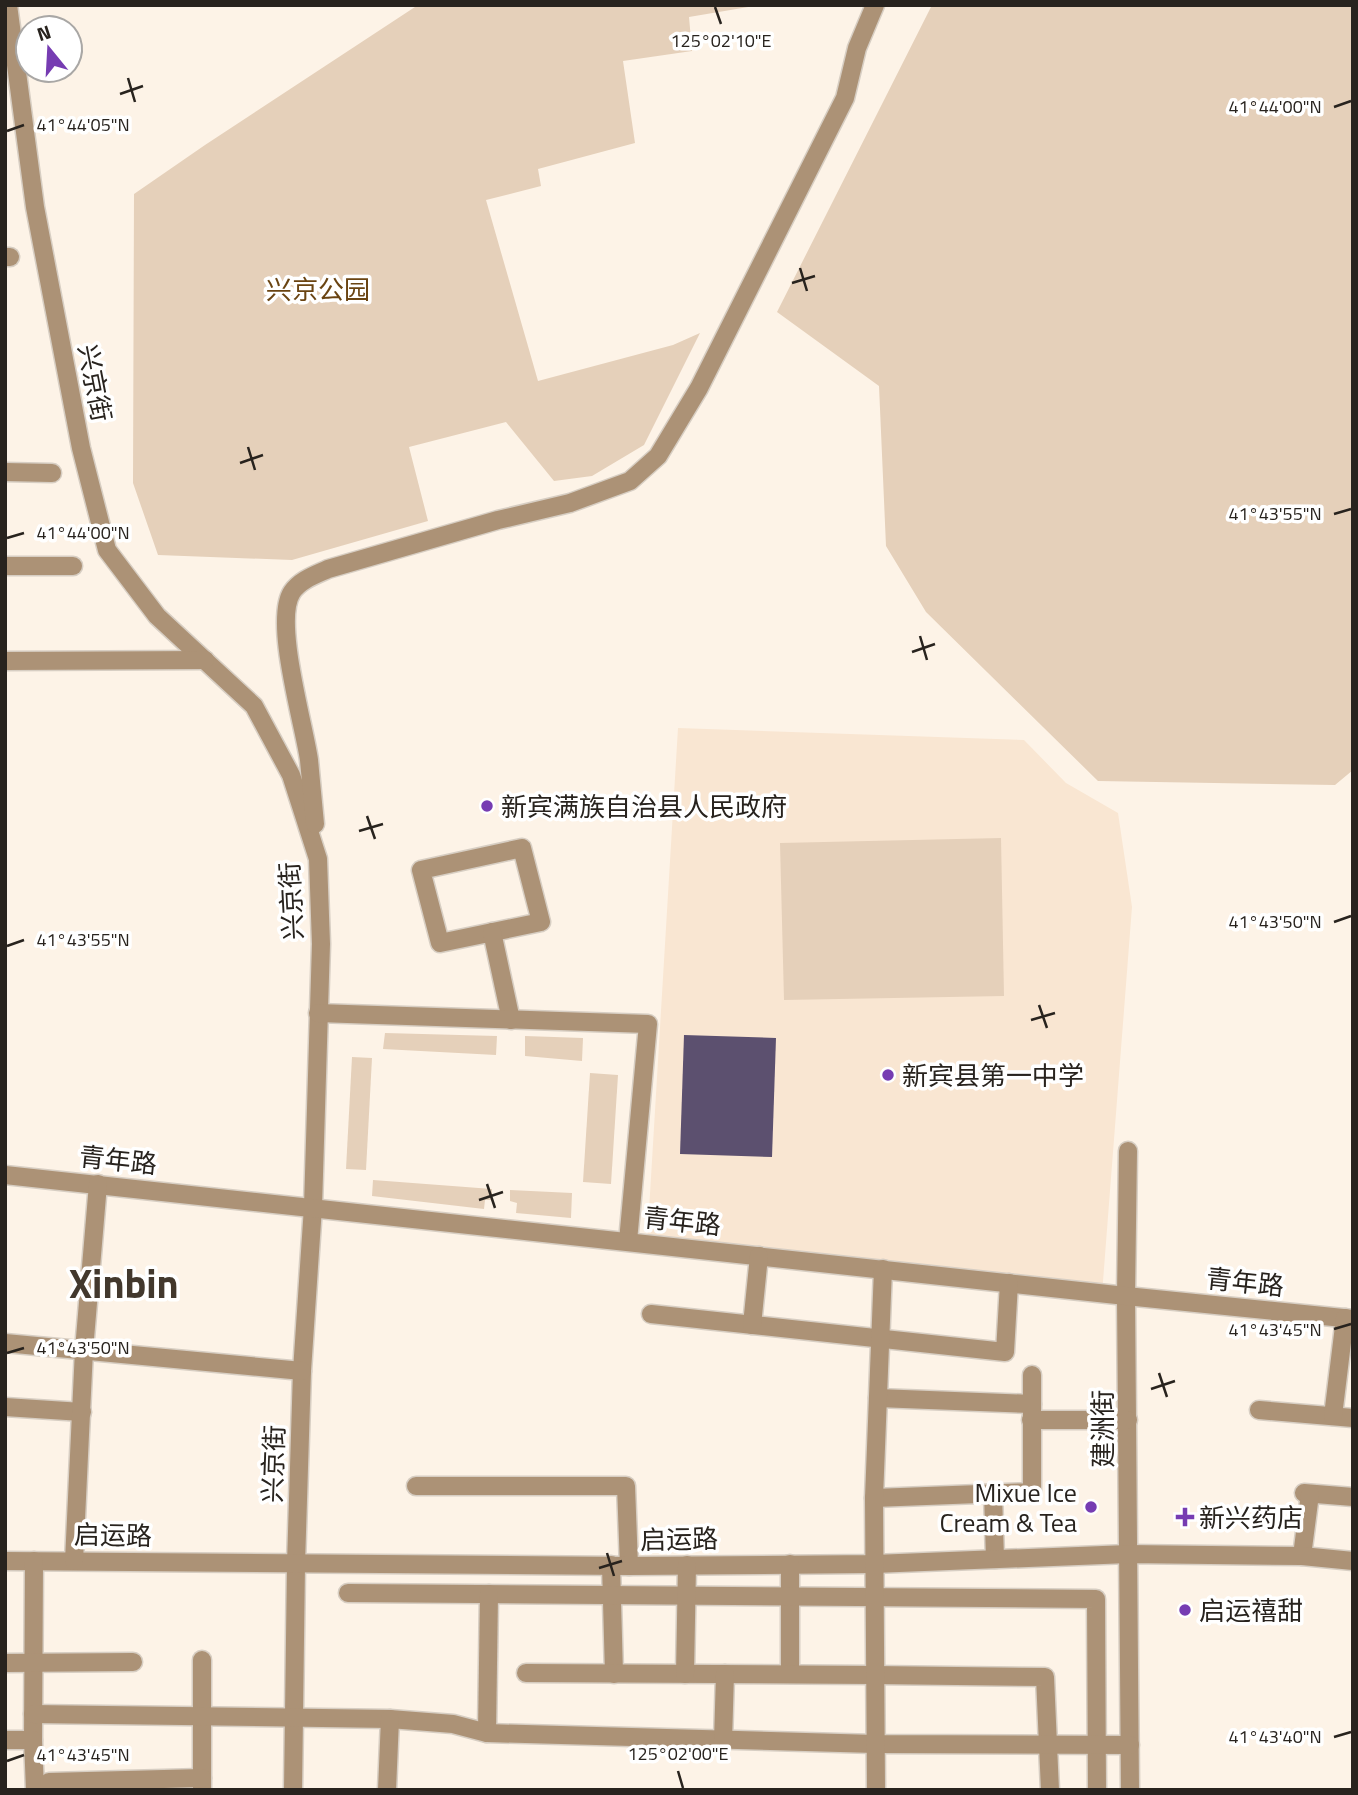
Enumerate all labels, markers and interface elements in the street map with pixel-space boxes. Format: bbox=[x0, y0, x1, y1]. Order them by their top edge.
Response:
north arrow bbox=[14, 14, 84, 84]
text: N bbox=[33, 17, 54, 48]
text: 125°02'10"E bbox=[670, 27, 772, 54]
text: 41°44'00"N bbox=[1228, 93, 1322, 120]
text: 41°44'05"N bbox=[36, 111, 130, 138]
park label: 兴京公园 bbox=[266, 270, 370, 309]
street label: 兴京街 bbox=[68, 341, 122, 425]
text: 41°43'55"N bbox=[1228, 500, 1322, 527]
text: 41°44'00"N bbox=[36, 519, 130, 546]
place label: 新宾满族自治县人民政府 bbox=[501, 787, 787, 826]
marker: 新宾满族自治县人民政府 bbox=[479, 798, 495, 814]
street label: 兴京街 bbox=[269, 861, 313, 941]
text: 41°43'50"N bbox=[1228, 908, 1322, 935]
text: 41°43'55"N bbox=[36, 926, 130, 953]
place label: 新宾县第一中学 bbox=[902, 1056, 1084, 1095]
marker: 新宾县第一中学 bbox=[880, 1067, 896, 1083]
street label: 青年路 bbox=[77, 1137, 159, 1183]
street label: 青年路 bbox=[641, 1198, 723, 1244]
district label: Xinbin bbox=[69, 1253, 179, 1314]
street label: 青年路 bbox=[1204, 1259, 1286, 1305]
text: 41°43'45"N bbox=[1228, 1316, 1322, 1343]
text: 41°43'50"N bbox=[36, 1334, 130, 1361]
street label: 建洲街 bbox=[1083, 1390, 1122, 1468]
street label: 兴京街 bbox=[252, 1424, 294, 1504]
place label: Mixue Ice Cream & Tea bbox=[940, 1473, 1077, 1542]
place label: 新兴药店 bbox=[1199, 1498, 1303, 1537]
marker: Mixue Ice Cream & Tea bbox=[1083, 1499, 1099, 1515]
marker: 新兴药店 bbox=[1177, 1509, 1193, 1525]
street label: 启运路 bbox=[74, 1515, 152, 1555]
street label: 启运路 bbox=[640, 1519, 718, 1559]
place label: 启运禧甜 bbox=[1199, 1591, 1303, 1630]
marker: 启运禧甜 bbox=[1177, 1602, 1193, 1618]
text: 41°43'40"N bbox=[1228, 1723, 1322, 1750]
text: 125°02'00"E bbox=[627, 1740, 729, 1767]
text: 41°43'45"N bbox=[36, 1741, 130, 1768]

